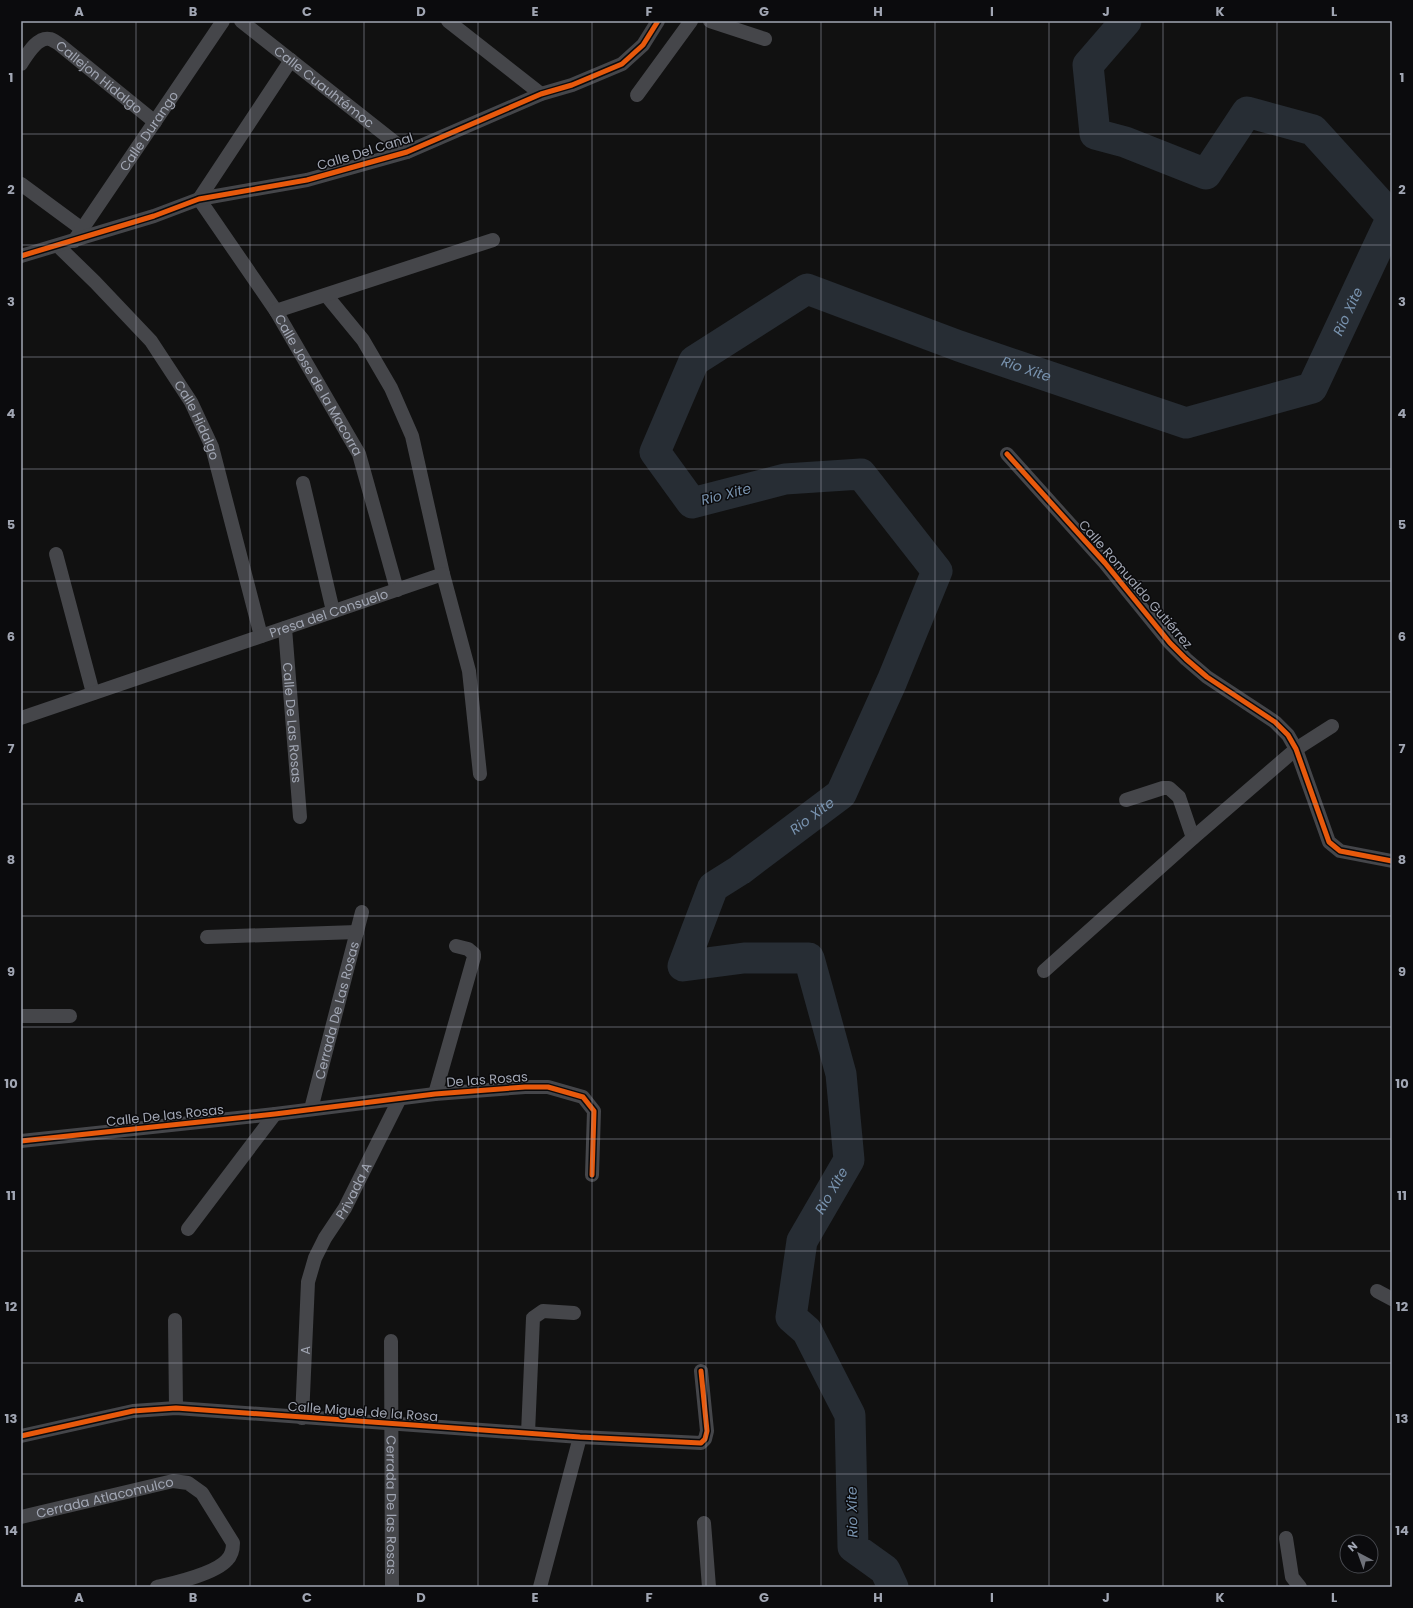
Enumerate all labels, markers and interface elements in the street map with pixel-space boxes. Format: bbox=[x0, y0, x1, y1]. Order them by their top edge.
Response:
text: A bbox=[74, 2, 84, 21]
text: B bbox=[189, 2, 198, 21]
text: C bbox=[302, 2, 312, 21]
text: D bbox=[416, 2, 426, 21]
text: E bbox=[531, 2, 539, 21]
text: F bbox=[645, 2, 653, 21]
text: G bbox=[759, 2, 769, 21]
text: H bbox=[873, 2, 883, 21]
text: I bbox=[990, 2, 994, 21]
text: J bbox=[1102, 2, 1110, 21]
text: K bbox=[1215, 2, 1225, 21]
text: L bbox=[1331, 2, 1337, 21]
street label: Callejon Hidalgo bbox=[52, 36, 147, 118]
street label: Calle Cuauhtémoc bbox=[270, 41, 378, 133]
text: 1 bbox=[9, 68, 13, 87]
text: 1 bbox=[1400, 68, 1404, 87]
street label: Calle Durango bbox=[115, 87, 183, 175]
street label: Calle Del Canal bbox=[315, 128, 416, 175]
text: 2 bbox=[7, 180, 15, 199]
text: 2 bbox=[1398, 180, 1406, 199]
water label: Rio Xite bbox=[1328, 284, 1368, 339]
text: 3 bbox=[7, 292, 15, 311]
text: 3 bbox=[1398, 292, 1406, 311]
street label: Calle Jose de la Macorra bbox=[270, 311, 367, 459]
water label: Rio Xite bbox=[999, 351, 1054, 387]
street label: Calle Hidalgo bbox=[169, 377, 224, 462]
text: 4 bbox=[7, 404, 16, 423]
text: 4 bbox=[1398, 404, 1407, 423]
water label: Rio Xite bbox=[699, 478, 753, 510]
text: 5 bbox=[7, 515, 15, 534]
text: 5 bbox=[1398, 515, 1406, 534]
street label: Calle Romualdo Gutiérrez bbox=[1074, 516, 1197, 653]
street label: Presa del Consuelo bbox=[267, 584, 391, 643]
text: 6 bbox=[7, 627, 15, 646]
text: 6 bbox=[1398, 627, 1406, 646]
street label: Calle De Las Rosas bbox=[278, 662, 306, 784]
text: 7 bbox=[8, 739, 15, 758]
text: 7 bbox=[1399, 739, 1406, 758]
water label: Rio Xite bbox=[786, 792, 839, 839]
text: 8 bbox=[7, 850, 15, 869]
text: 8 bbox=[1398, 850, 1406, 869]
street label: Cerrada De Las Rosas bbox=[310, 939, 364, 1081]
text: 9 bbox=[7, 962, 15, 981]
text: 9 bbox=[1398, 962, 1406, 981]
street label: De las Rosas bbox=[446, 1067, 529, 1092]
text: 10 bbox=[4, 1074, 18, 1093]
text: 10 bbox=[1395, 1074, 1409, 1093]
street label: Calle De las Rosas bbox=[105, 1100, 225, 1131]
street label: Privada A bbox=[331, 1159, 377, 1223]
water label: Rio Xite bbox=[810, 1163, 853, 1218]
text: 11 bbox=[6, 1186, 16, 1205]
text: 11 bbox=[1397, 1186, 1407, 1205]
text: 12 bbox=[5, 1297, 18, 1316]
text: 12 bbox=[1396, 1297, 1409, 1316]
street label: A bbox=[296, 1345, 315, 1355]
street label: Calle Miguel de la Rosa bbox=[287, 1397, 439, 1426]
text: 13 bbox=[5, 1409, 18, 1428]
text: 13 bbox=[1396, 1409, 1409, 1428]
street label: Cerrada De las Rosas bbox=[381, 1435, 401, 1575]
street label: Cerrada Atlacomulco bbox=[34, 1472, 175, 1523]
water label: Rio Xite bbox=[842, 1486, 862, 1538]
text: 14 bbox=[4, 1521, 18, 1540]
text: 14 bbox=[1395, 1521, 1409, 1540]
north arrow bbox=[1339, 1534, 1379, 1574]
text: N bbox=[1344, 1538, 1361, 1555]
text: A bbox=[74, 1588, 84, 1607]
text: B bbox=[189, 1588, 198, 1607]
text: C bbox=[302, 1588, 312, 1607]
text: D bbox=[416, 1588, 426, 1607]
text: E bbox=[531, 1588, 539, 1607]
text: F bbox=[645, 1588, 653, 1607]
text: G bbox=[759, 1588, 769, 1607]
text: H bbox=[873, 1588, 883, 1607]
text: I bbox=[990, 1588, 994, 1607]
text: J bbox=[1102, 1588, 1110, 1607]
text: K bbox=[1215, 1588, 1225, 1607]
text: L bbox=[1331, 1588, 1337, 1607]

